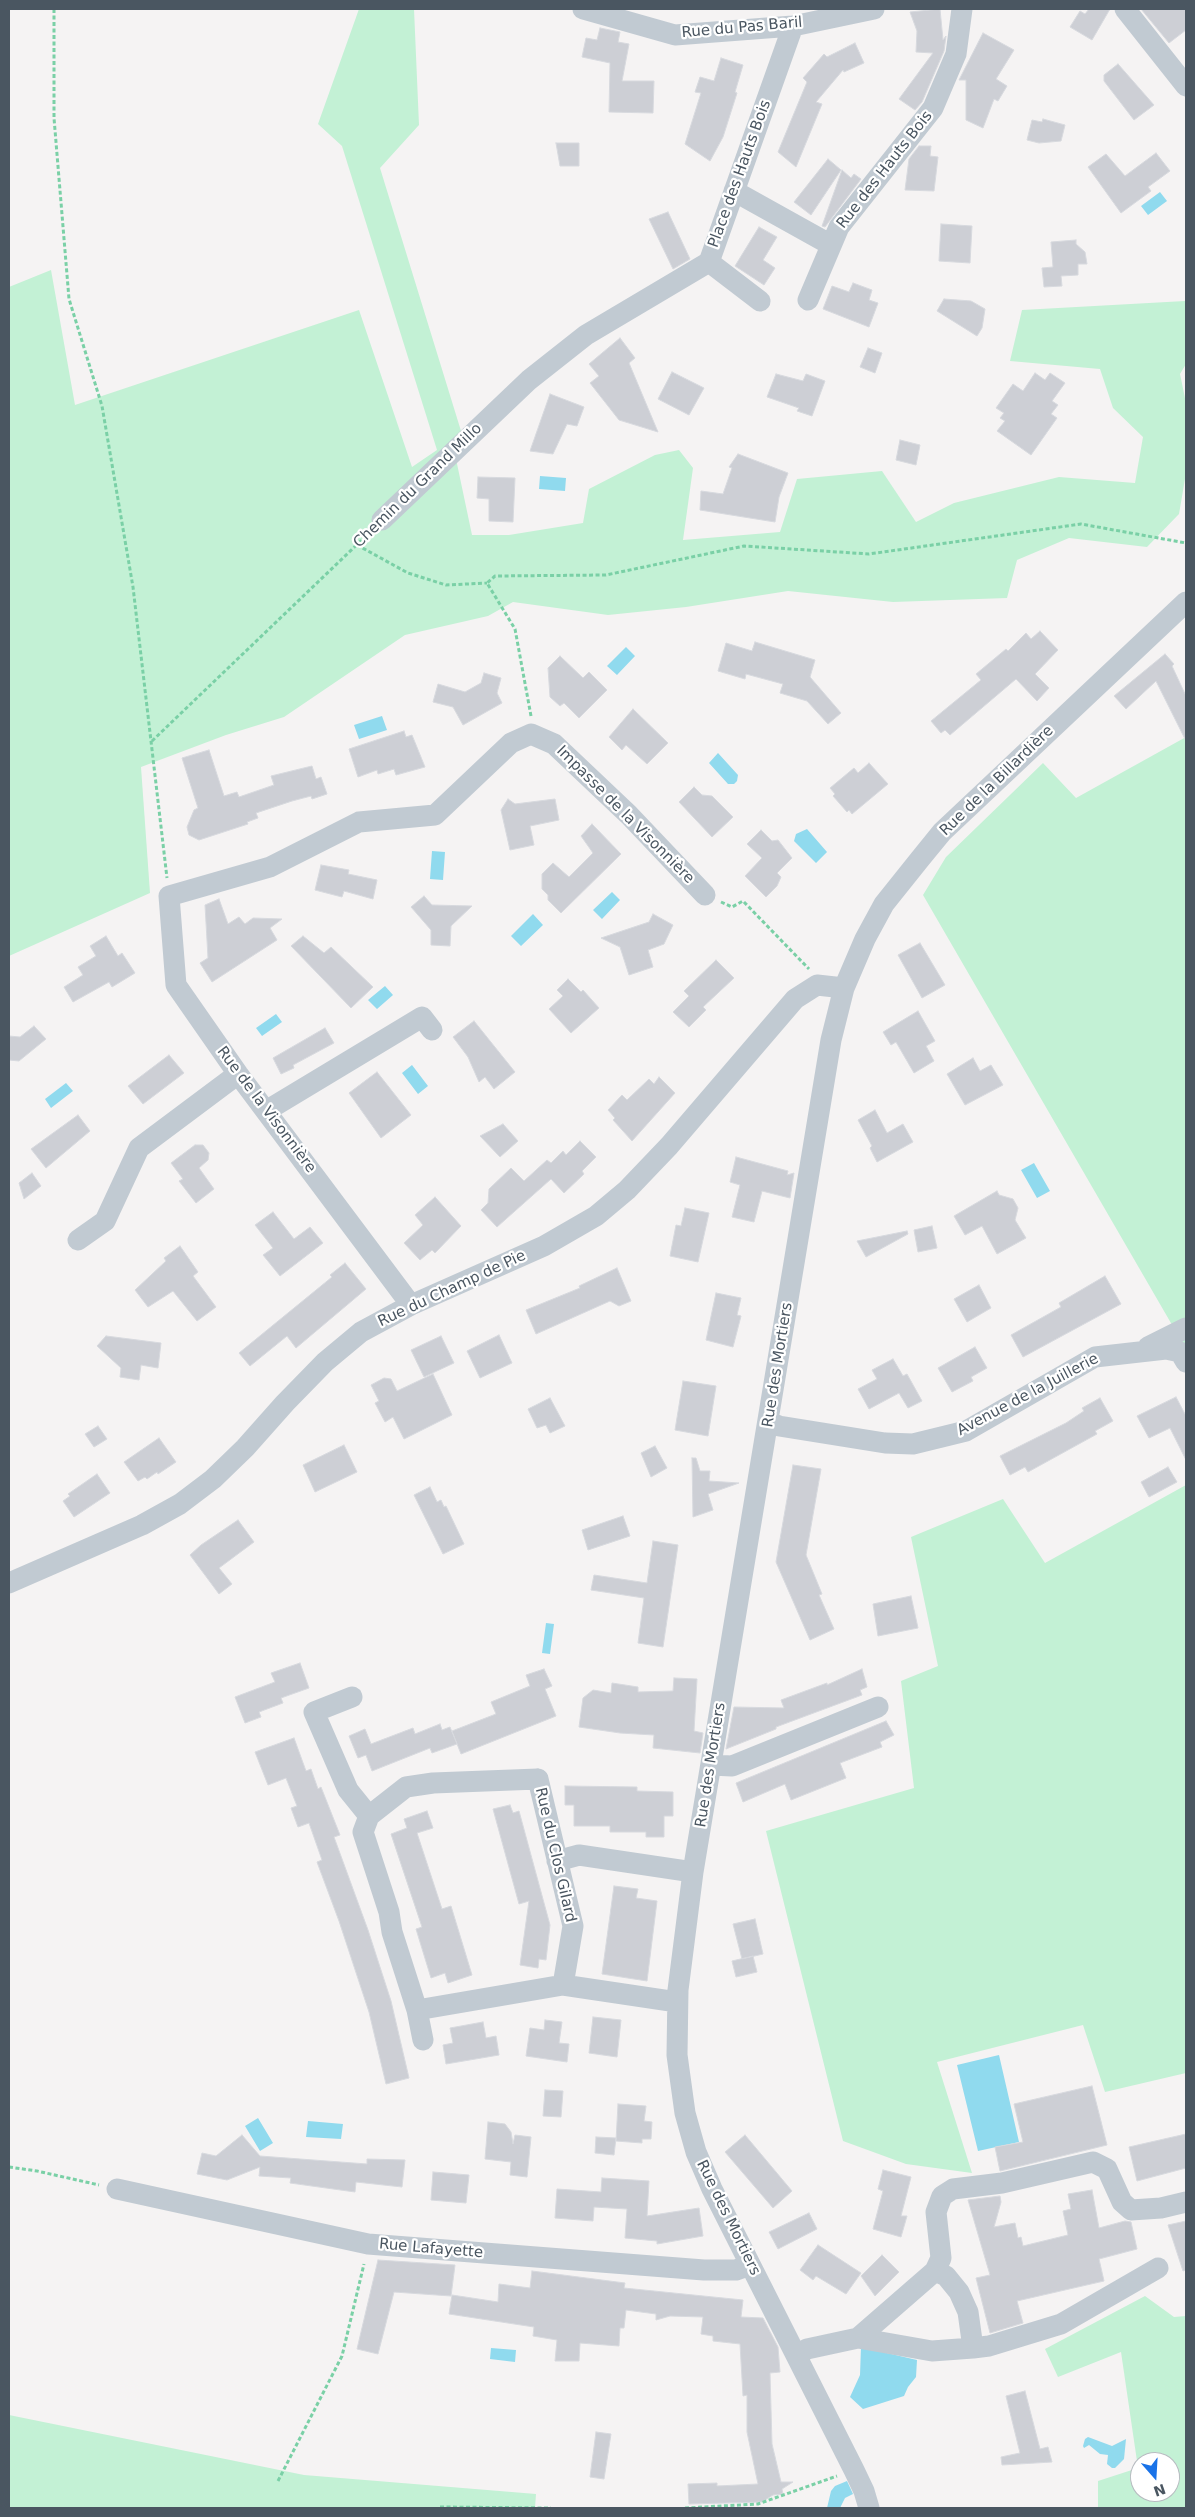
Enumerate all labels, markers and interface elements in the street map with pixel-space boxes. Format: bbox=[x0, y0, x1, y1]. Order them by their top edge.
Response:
street label: Rue du Pas Baril bbox=[681, 14, 803, 42]
street label: Place des Hauts Bois bbox=[705, 98, 775, 250]
street label: Rue des Hauts Bois bbox=[833, 108, 937, 232]
street label: Chemin du Grand Millo bbox=[350, 420, 486, 552]
street label: Rue de la Billardière bbox=[937, 722, 1057, 840]
street label: Impasse de la Visonnière bbox=[552, 742, 698, 888]
street label: Rue de la Visonnière bbox=[213, 1043, 319, 1177]
street label: Rue du Champ de Pie bbox=[375, 1247, 529, 1331]
street label: Rue des Mortiers bbox=[759, 1301, 797, 1429]
street label: Avenue de la Juillerie bbox=[954, 1350, 1102, 1440]
street label: Rue des Mortiers bbox=[692, 1701, 730, 1829]
street label: Rue du Clos Gilard bbox=[531, 1786, 579, 1924]
street label: Rue des Mortiers bbox=[692, 2157, 764, 2279]
street label: Rue Lafayette bbox=[378, 2235, 484, 2263]
north arrow bbox=[1130, 2452, 1180, 2502]
text: N bbox=[1151, 2481, 1168, 2500]

